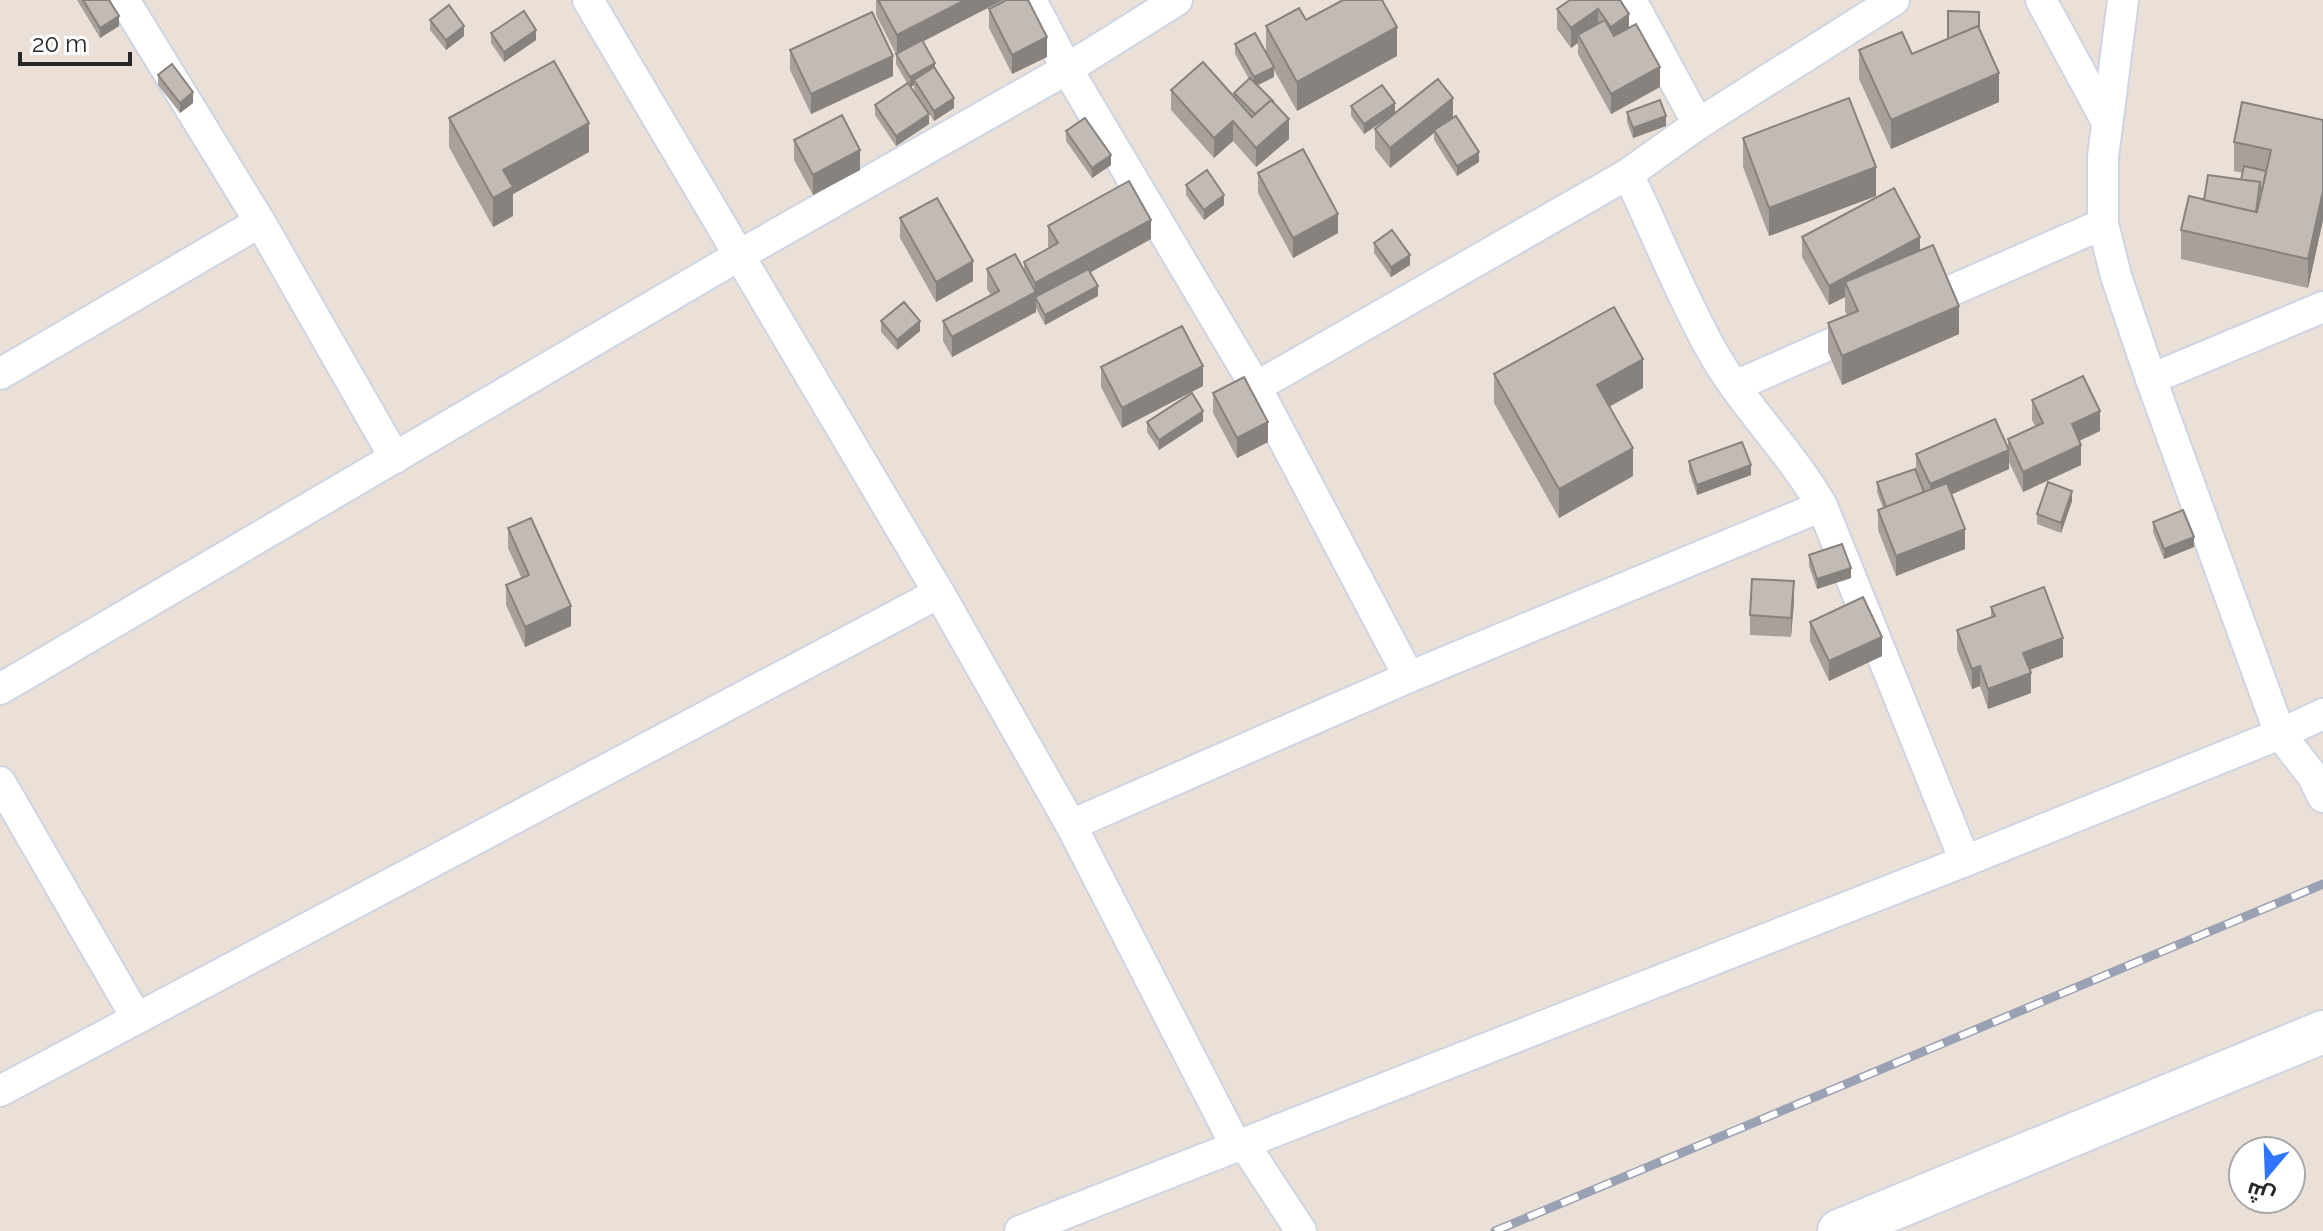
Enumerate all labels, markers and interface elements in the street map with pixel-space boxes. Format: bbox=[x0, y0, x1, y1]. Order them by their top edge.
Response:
scale bar bbox=[20, 16, 130, 66]
text: 20 m bbox=[32, 29, 87, 58]
north arrow bbox=[2227, 1135, 2307, 1215]
text: ش bbox=[2243, 1176, 2278, 1211]

